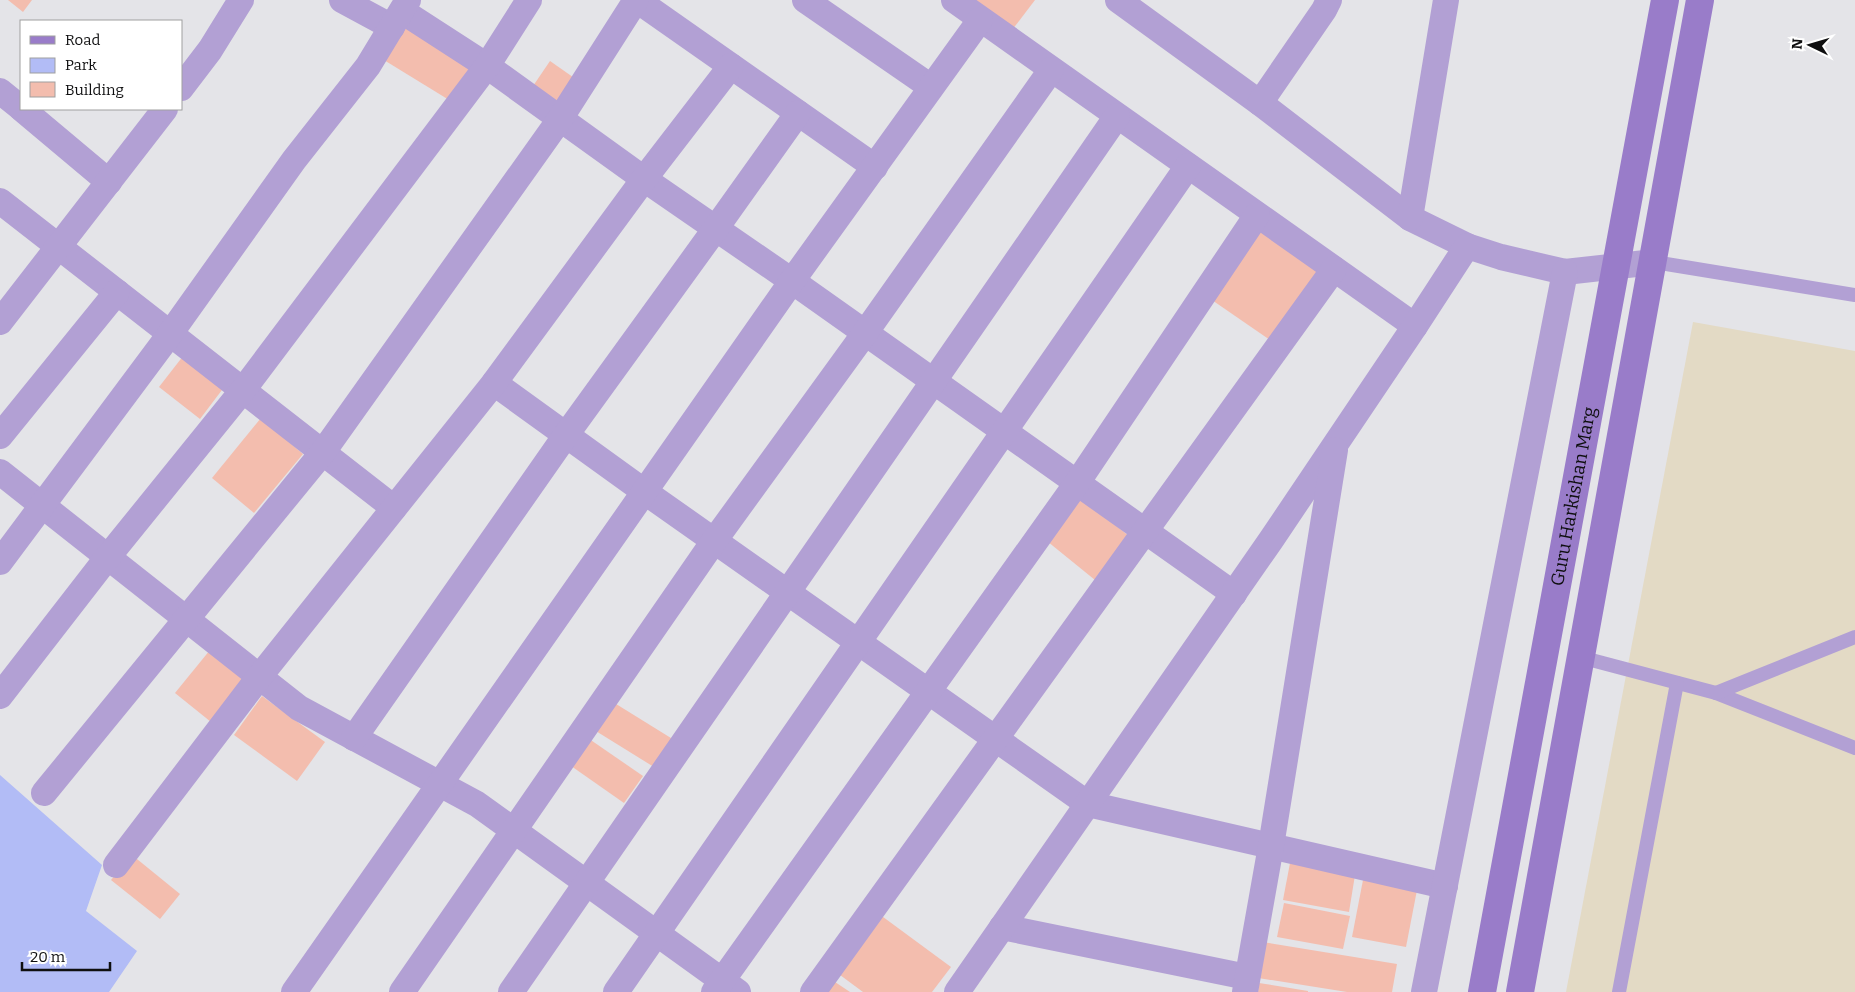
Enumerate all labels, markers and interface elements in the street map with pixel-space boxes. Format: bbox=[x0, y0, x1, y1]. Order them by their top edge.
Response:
legend bbox=[20, 20, 182, 110]
north arrow bbox=[1785, 20, 1835, 70]
text: Road bbox=[65, 31, 100, 49]
text: N bbox=[1789, 38, 1807, 50]
text: Park bbox=[65, 56, 97, 74]
text: Building bbox=[65, 81, 124, 99]
street label: Guru Harkishan Marg bbox=[1546, 405, 1601, 588]
scale bar bbox=[22, 940, 110, 972]
text: 20 m bbox=[30, 948, 66, 966]

